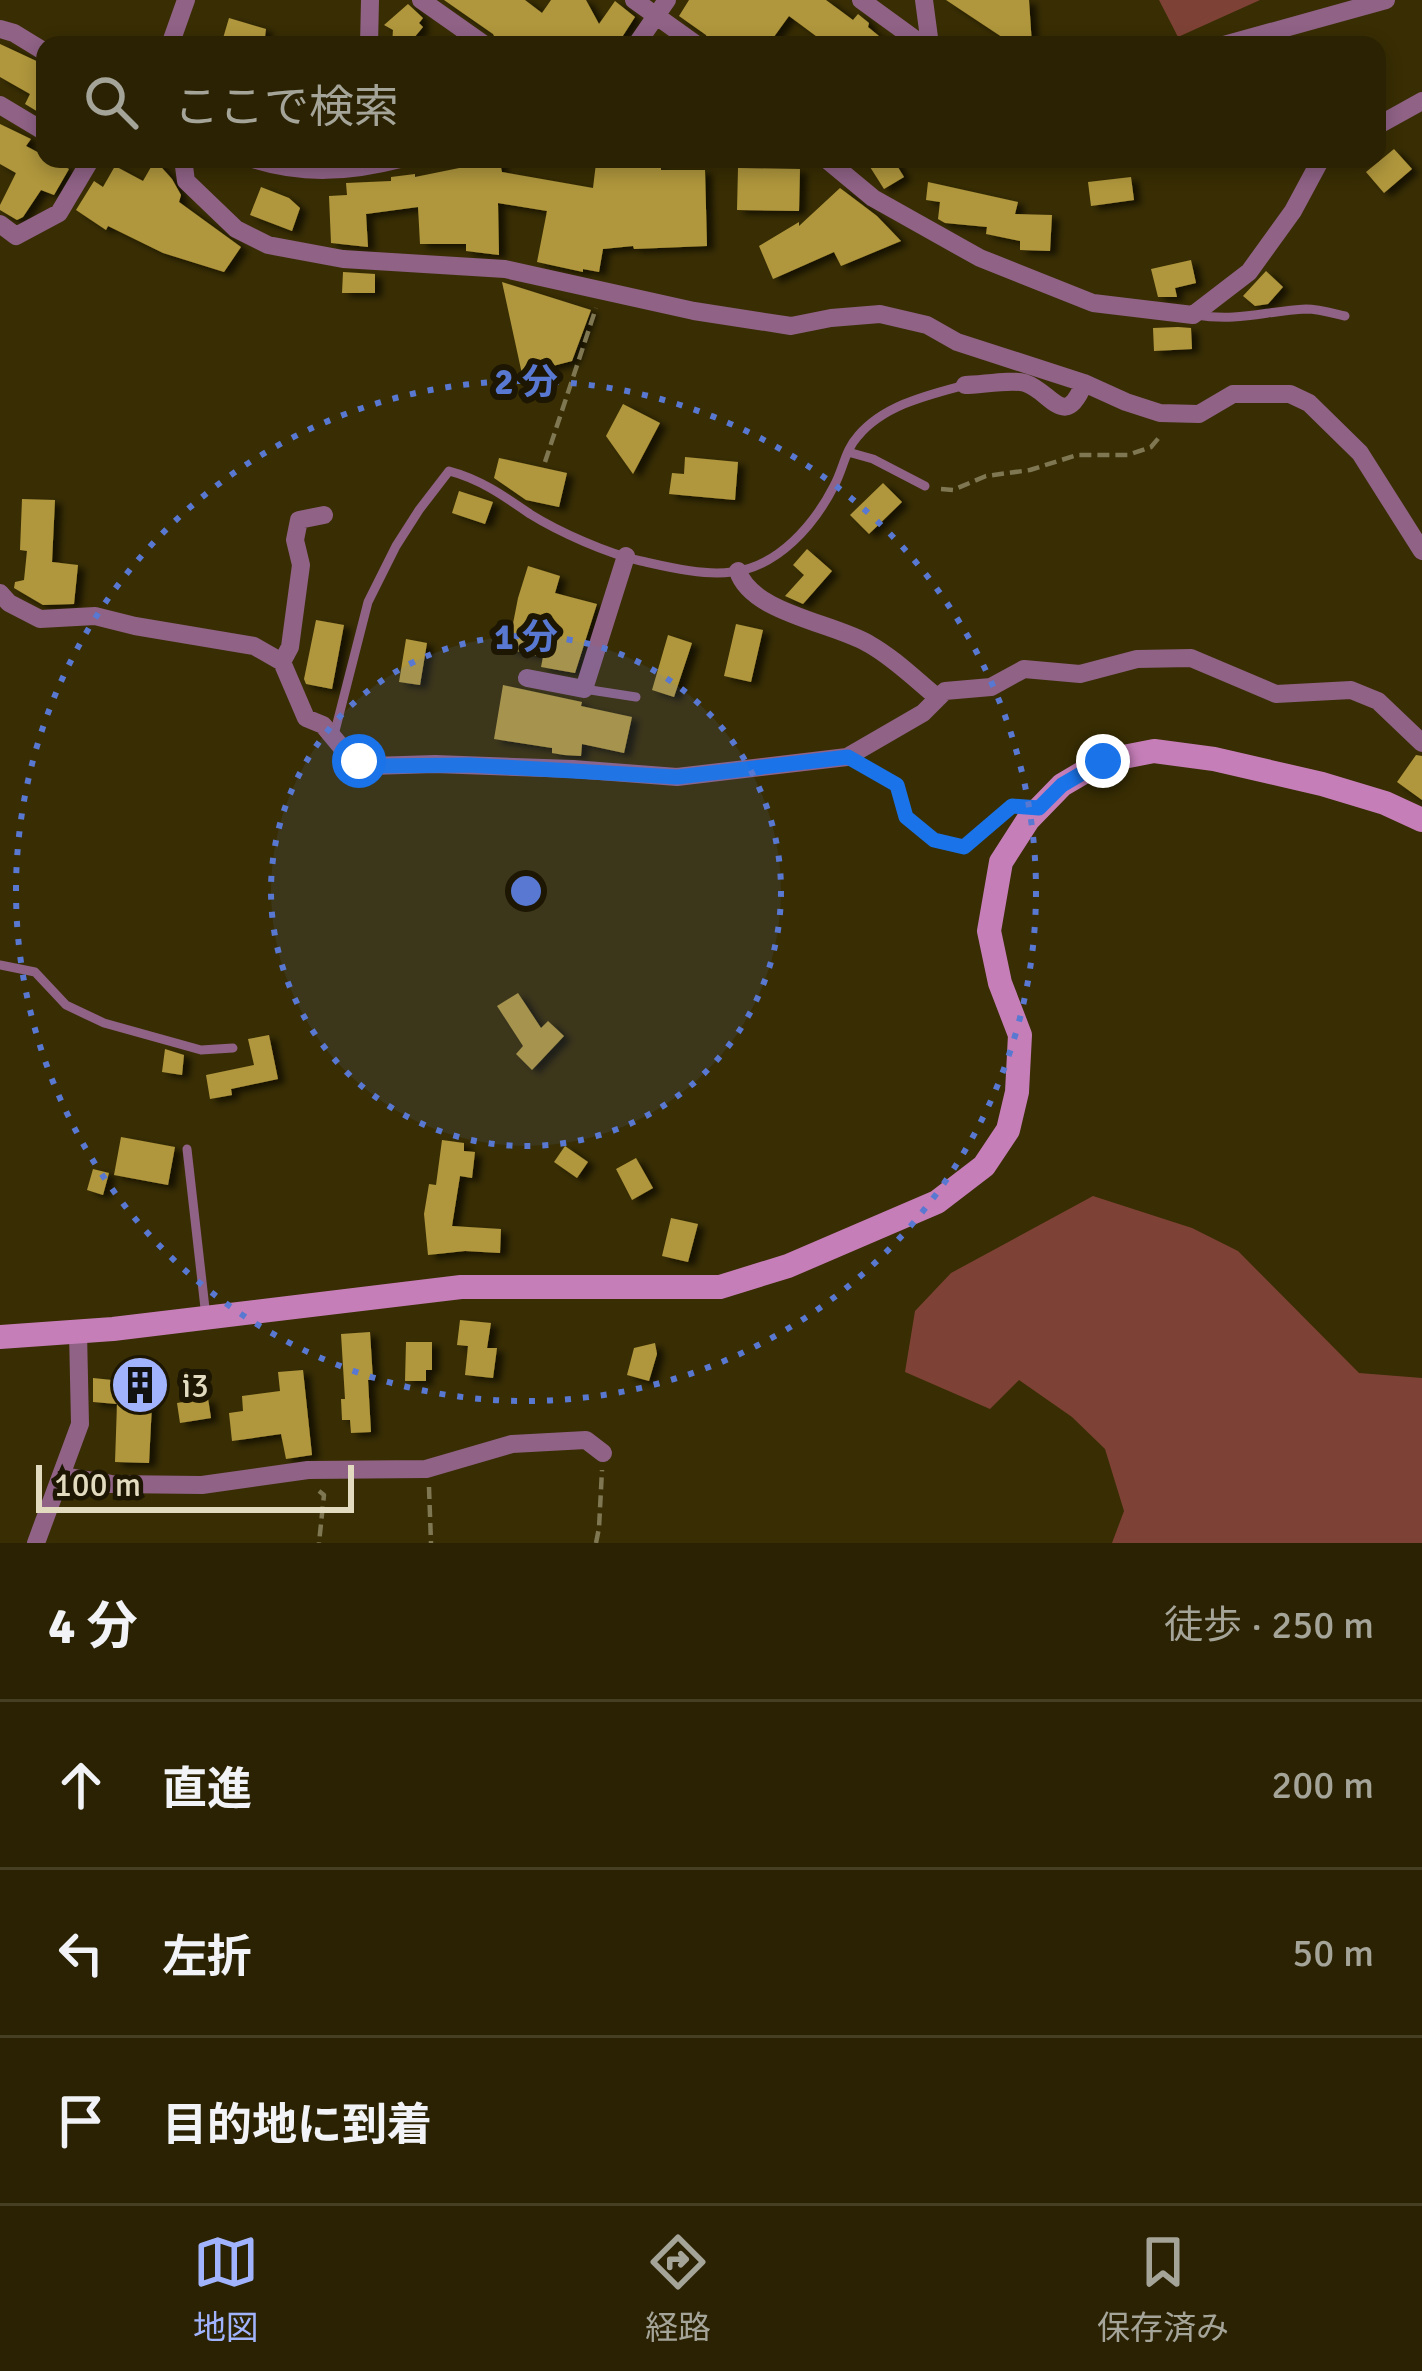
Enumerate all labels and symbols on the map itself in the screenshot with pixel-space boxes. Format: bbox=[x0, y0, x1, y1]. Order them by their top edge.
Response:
text: 2 分 bbox=[494, 360, 558, 405]
text: 1 分 bbox=[494, 615, 558, 660]
route start bbox=[332, 734, 386, 788]
route end bbox=[1076, 734, 1130, 788]
centre of rings bbox=[505, 870, 547, 912]
building icon: i3 bbox=[109, 1354, 171, 1416]
place label: i3 bbox=[182, 1366, 209, 1407]
scale bar bbox=[36, 1459, 354, 1512]

